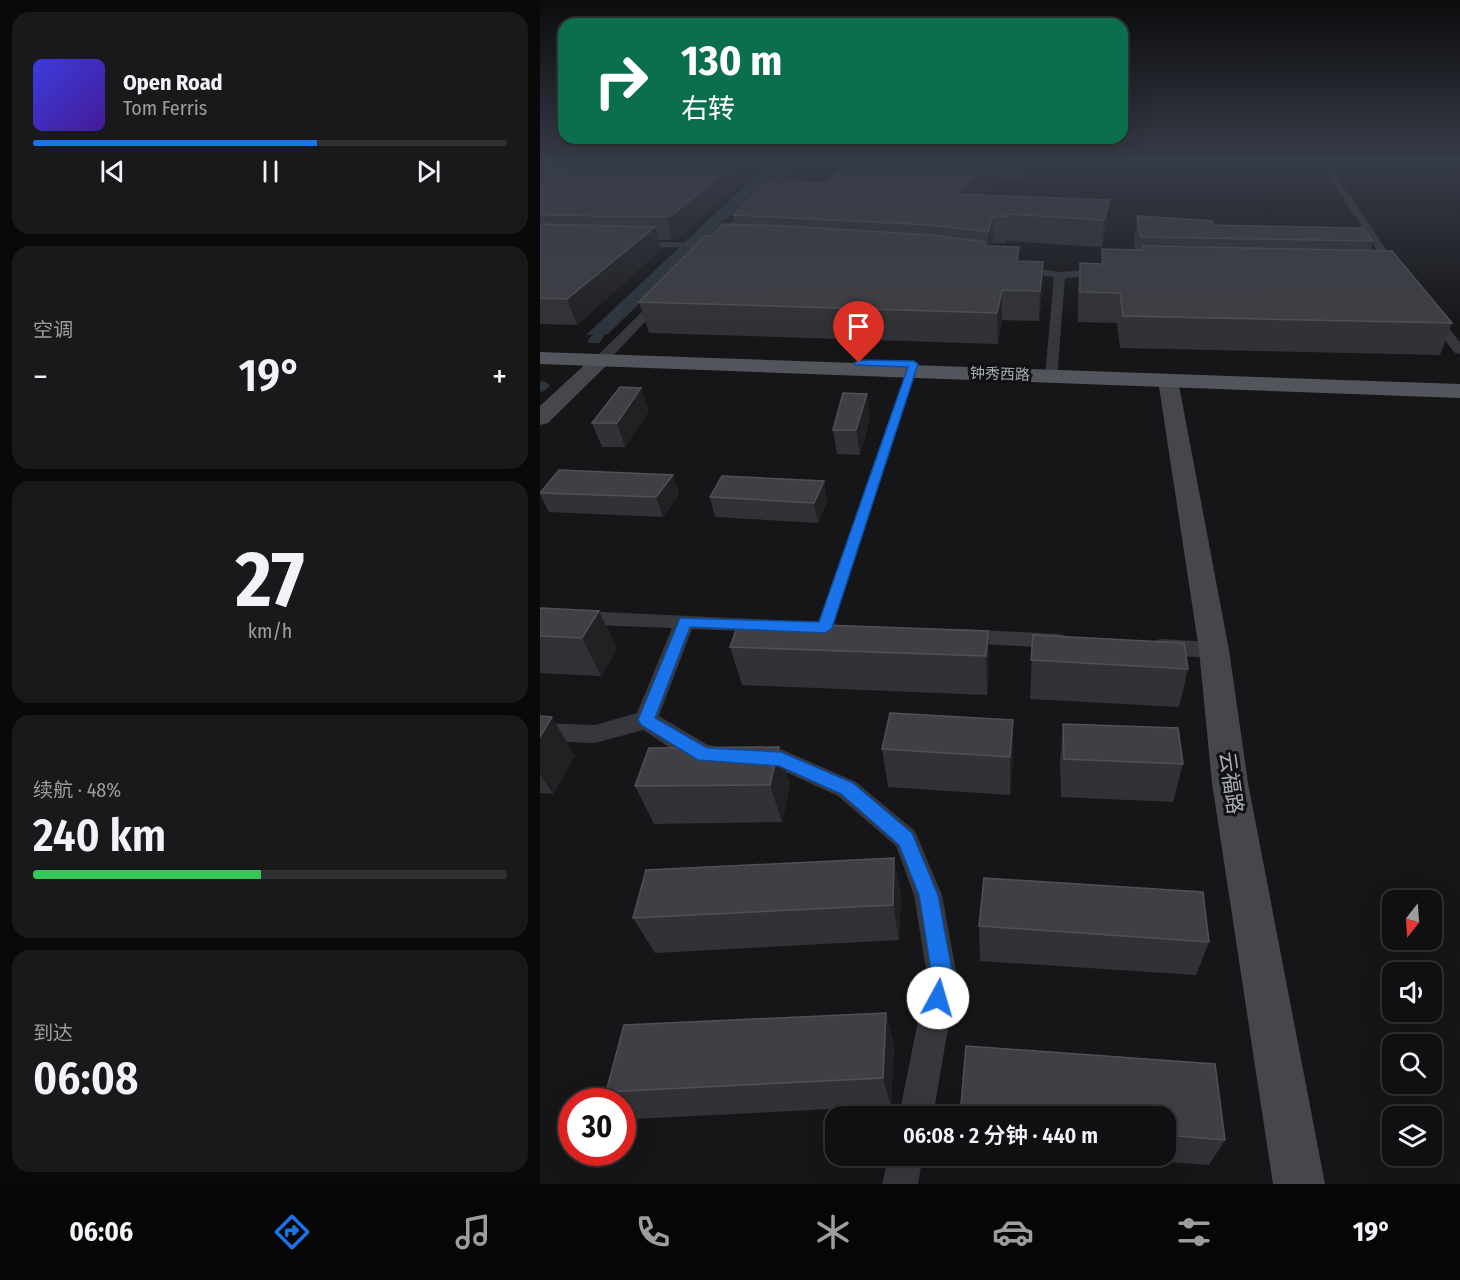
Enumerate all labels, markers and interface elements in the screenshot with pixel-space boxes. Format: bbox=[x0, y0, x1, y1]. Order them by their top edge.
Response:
text: 130 m bbox=[681, 36, 782, 86]
icon: right bbox=[582, 42, 660, 120]
text: Open Road bbox=[123, 69, 223, 96]
text: 右转 bbox=[681, 93, 735, 125]
text: Tom Ferris bbox=[123, 96, 207, 120]
icon: previous bbox=[96, 155, 129, 188]
icon: pause bbox=[254, 155, 287, 188]
icon: next bbox=[412, 155, 445, 188]
pin bbox=[833, 301, 884, 363]
icon: arrive bbox=[842, 310, 875, 343]
text: 空调 bbox=[33, 318, 73, 342]
text: 19° bbox=[239, 349, 301, 403]
text: − bbox=[33, 357, 48, 397]
text: + bbox=[492, 357, 507, 397]
street label: 钟秀西路 bbox=[970, 364, 1030, 384]
text: 27 bbox=[236, 533, 304, 627]
text: km/h bbox=[248, 619, 292, 643]
street label: 云福路 bbox=[1214, 750, 1248, 816]
text: 续航 · 48% bbox=[33, 778, 121, 802]
text: 240 km bbox=[33, 809, 166, 863]
north arrow bbox=[1382, 890, 1442, 950]
map controls bbox=[1382, 890, 1442, 1166]
button: sound bbox=[1382, 962, 1442, 1022]
position arrow bbox=[906, 966, 970, 1030]
text: 到达 bbox=[33, 1021, 73, 1045]
button: search bbox=[1382, 1034, 1442, 1094]
text: 06:08 bbox=[33, 1052, 138, 1106]
speed limit sign: 30 bbox=[558, 1088, 636, 1166]
button: layers bbox=[1382, 1106, 1442, 1166]
text: 06:08 · 2 分钟 · 440 m bbox=[903, 1122, 1098, 1149]
icon: directions bbox=[271, 1211, 313, 1253]
icon: music bbox=[452, 1211, 494, 1253]
icon: phone bbox=[632, 1211, 674, 1253]
icon: climate bbox=[812, 1211, 854, 1253]
icon: car bbox=[992, 1211, 1034, 1253]
icon: filters bbox=[1173, 1211, 1215, 1253]
text: 06:06 bbox=[69, 1216, 133, 1248]
text: 19° bbox=[1353, 1216, 1391, 1248]

